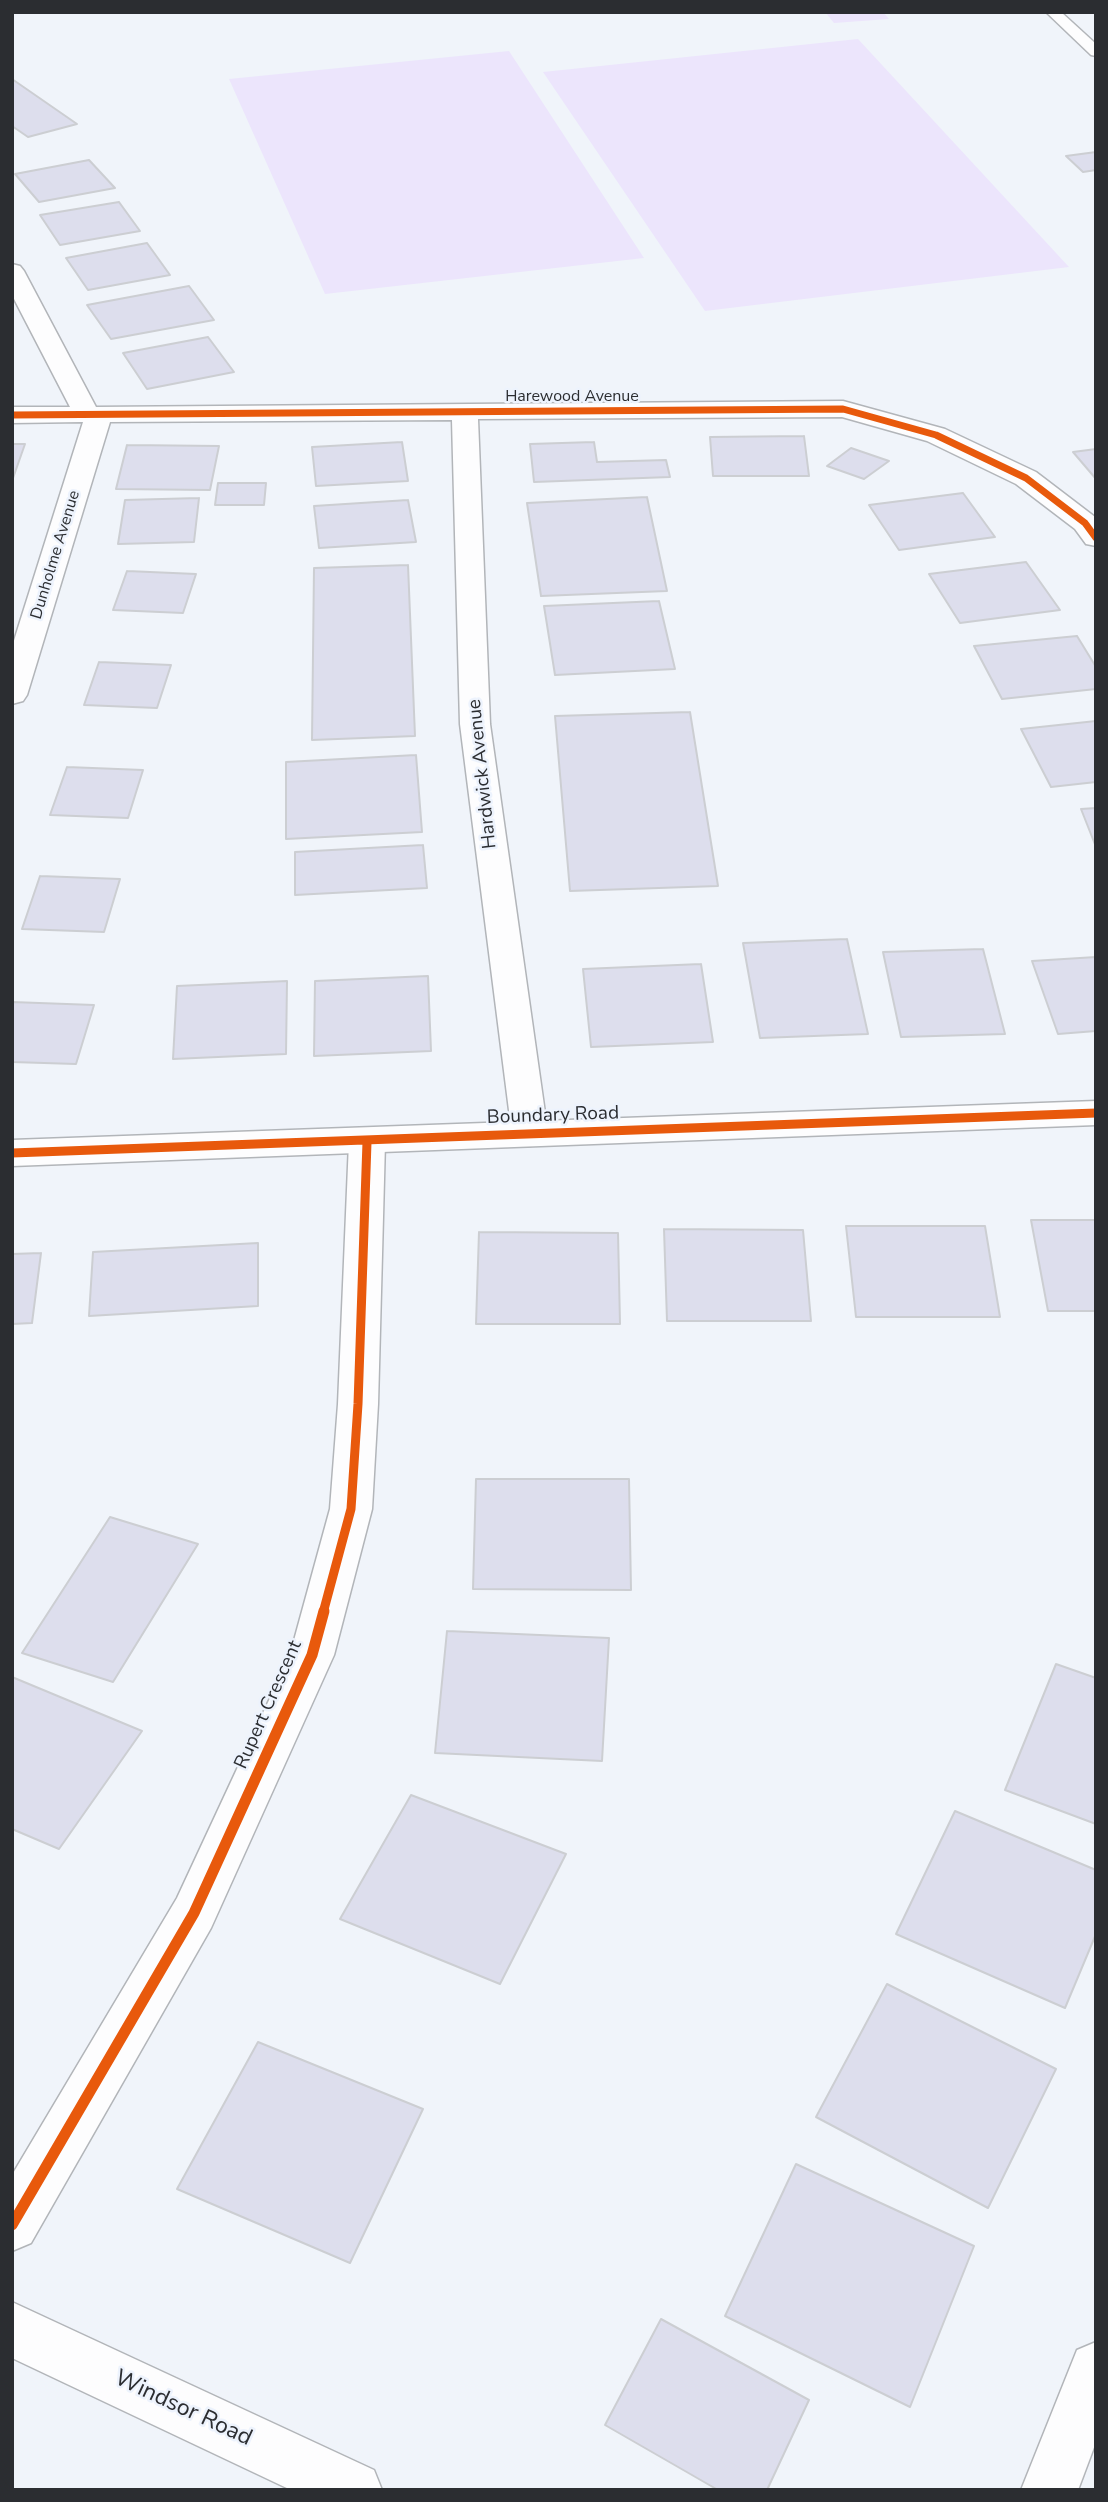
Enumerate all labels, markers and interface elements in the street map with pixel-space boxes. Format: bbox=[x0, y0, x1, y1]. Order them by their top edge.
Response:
street label: Harewood Avenue bbox=[505, 387, 639, 407]
street label: Dunholme Avenue bbox=[27, 488, 85, 622]
street label: Hardwick Avenue bbox=[464, 698, 502, 850]
street label: Boundary Road bbox=[487, 1102, 619, 1130]
street label: Rupert Crescent bbox=[230, 1637, 308, 1773]
street label: Windsor Road bbox=[110, 2365, 256, 2453]

